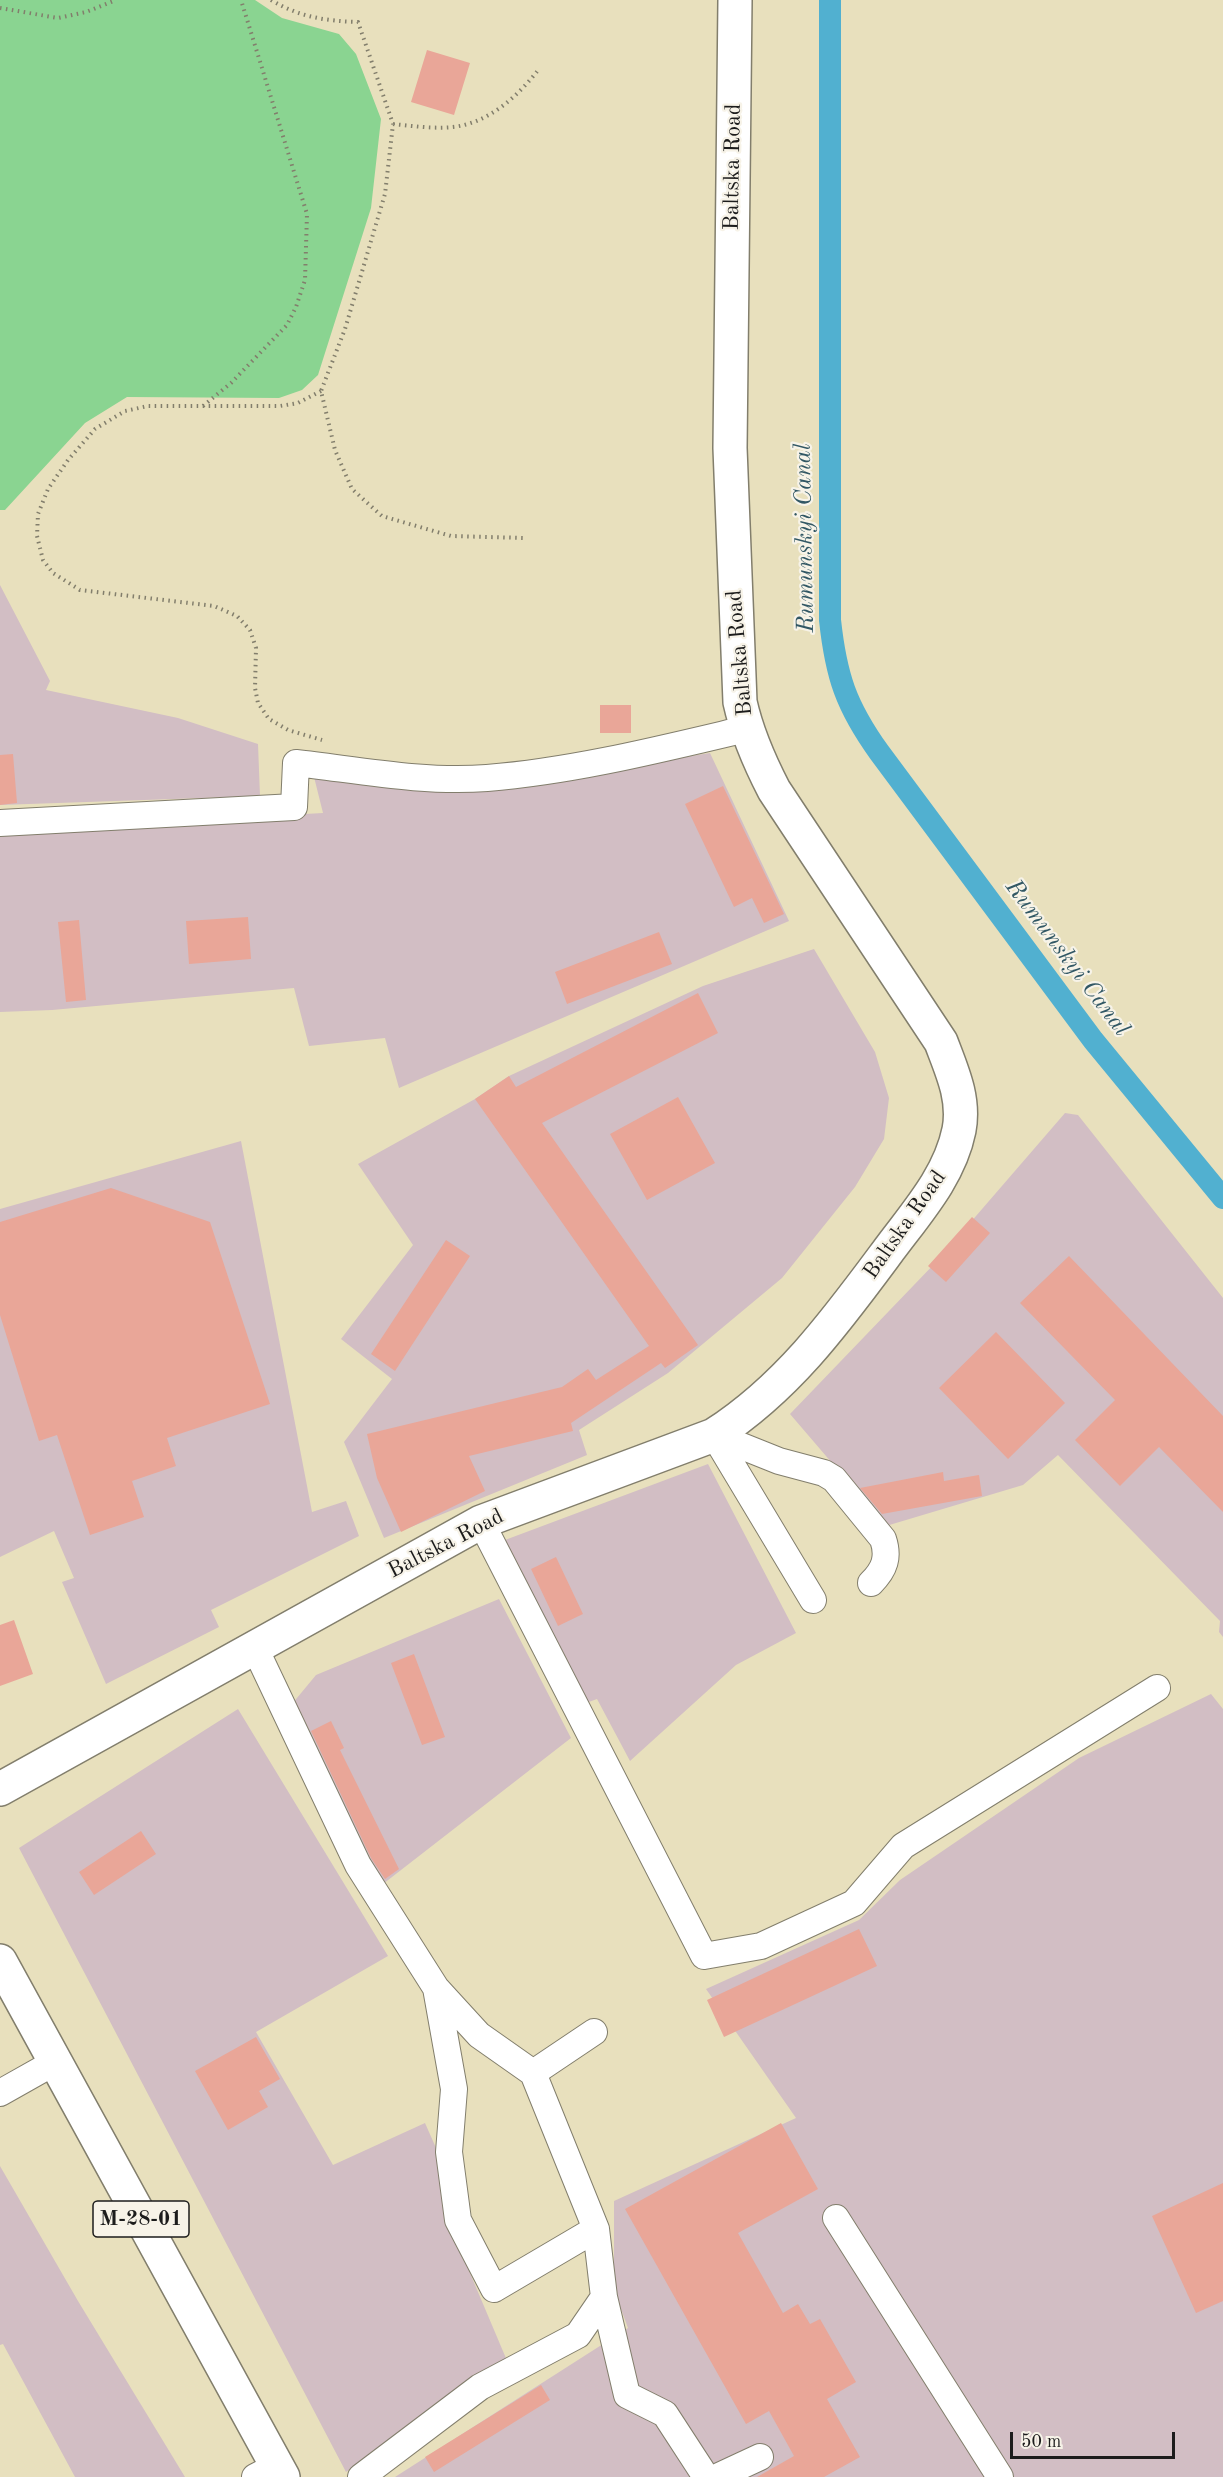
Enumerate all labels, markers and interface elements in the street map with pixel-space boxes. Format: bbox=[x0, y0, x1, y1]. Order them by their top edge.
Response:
street label: Baltska Road bbox=[719, 103, 747, 231]
water label: Rumunskyi Canal bbox=[789, 443, 821, 633]
street label: Baltska Road bbox=[721, 589, 759, 717]
water label: Rumunskyi Canal bbox=[999, 874, 1135, 1042]
street label: Baltska Road bbox=[858, 1166, 952, 1284]
street label: Baltska Road bbox=[384, 1503, 508, 1585]
road number: М-28-01 bbox=[93, 2201, 189, 2237]
scale bar bbox=[1013, 2420, 1178, 2458]
text: 50 m bbox=[1021, 2433, 1061, 2451]

